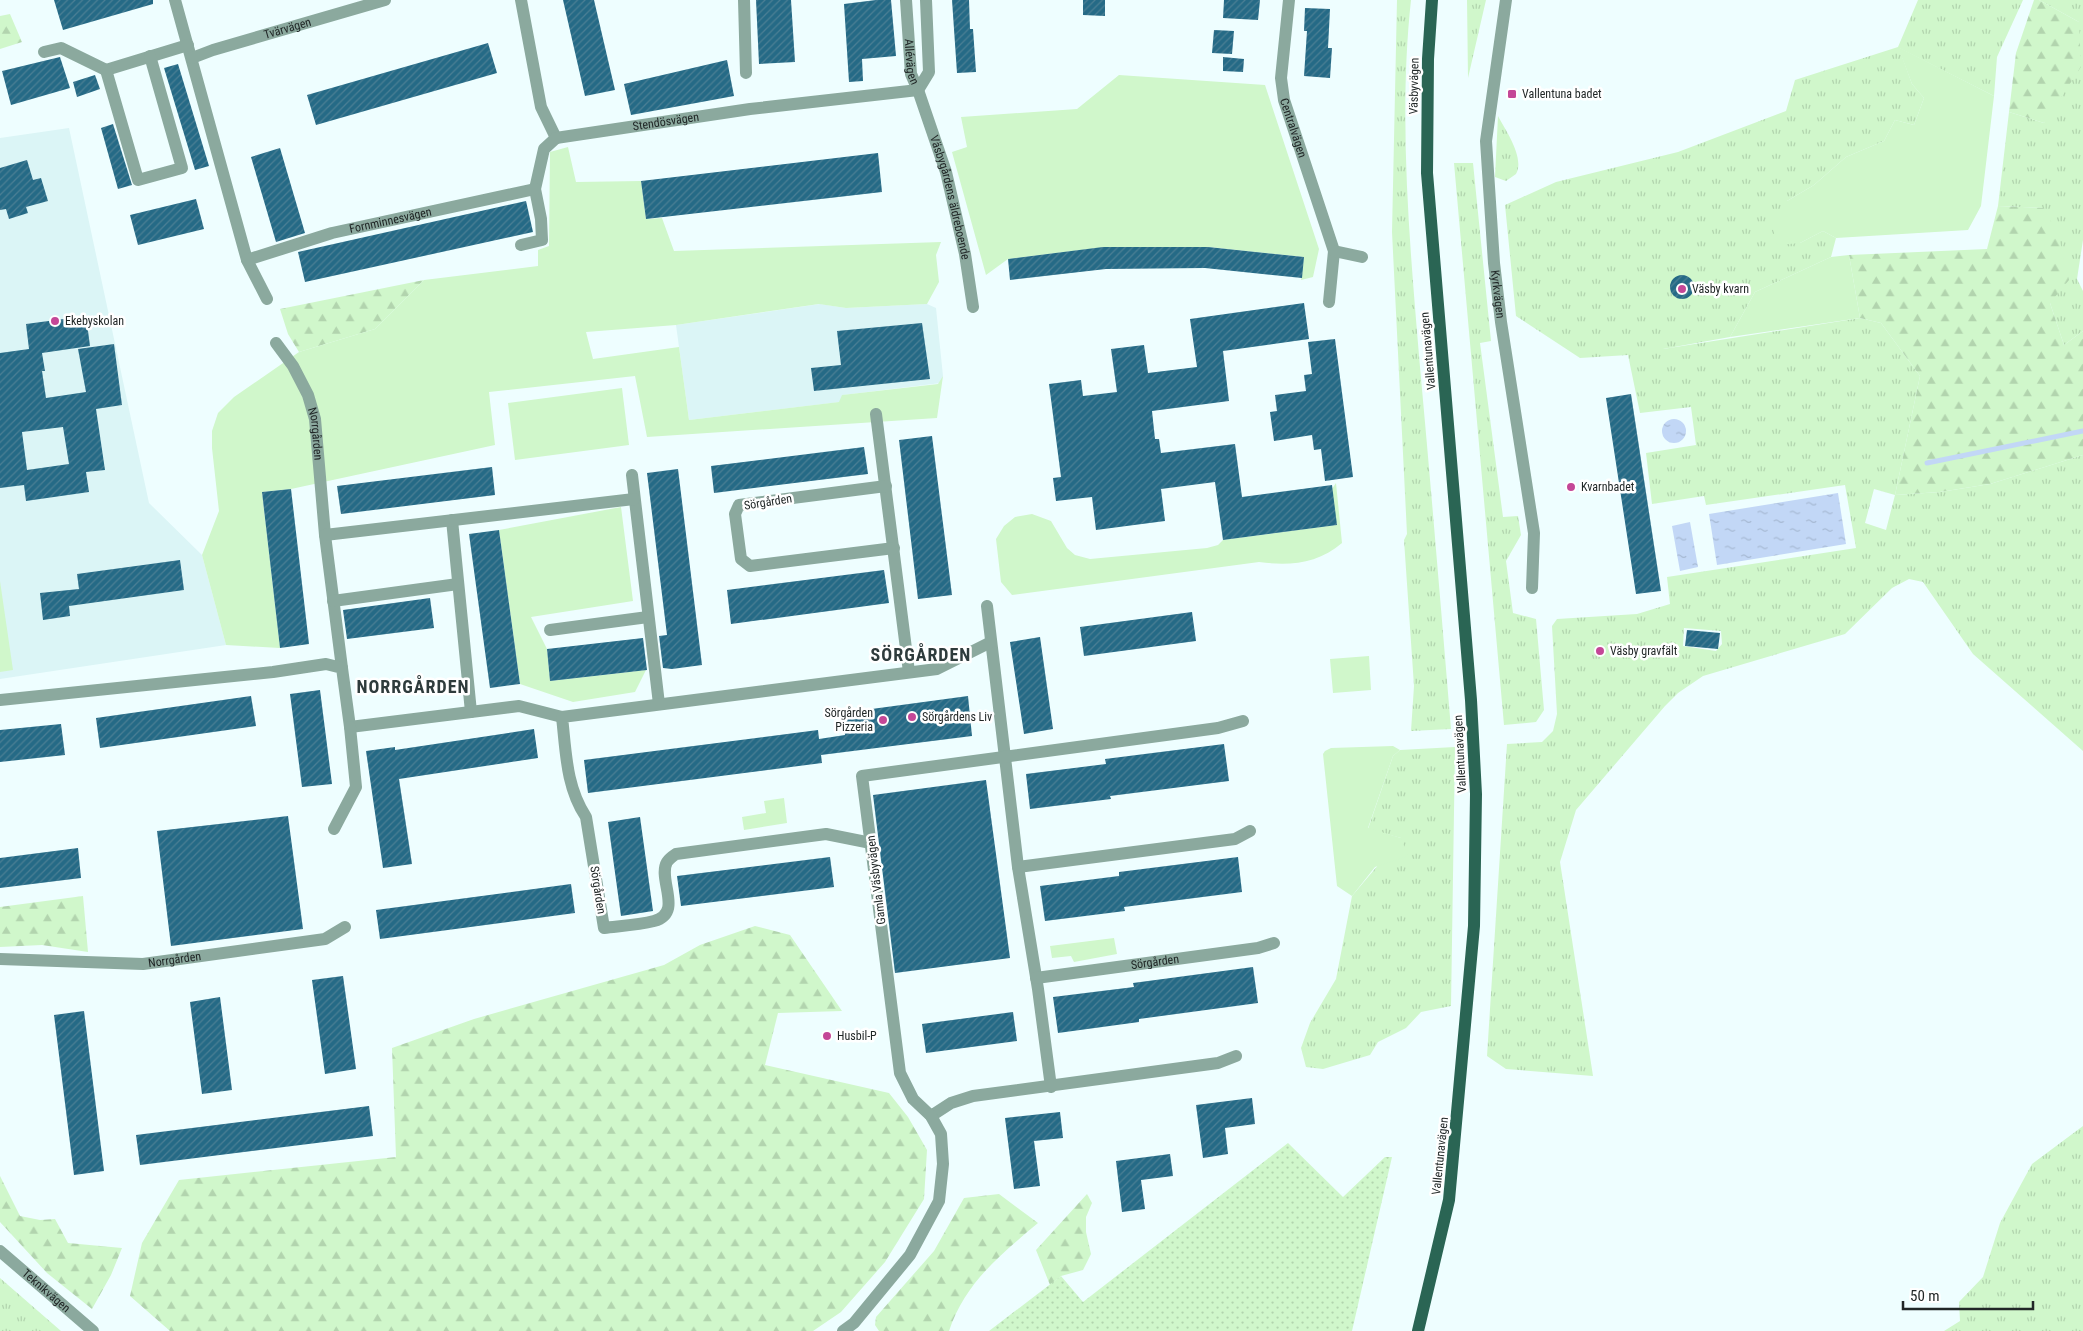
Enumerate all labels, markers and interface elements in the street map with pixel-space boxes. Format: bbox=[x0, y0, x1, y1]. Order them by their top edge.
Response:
street label: Tvärvägen bbox=[262, 15, 313, 42]
street label: Allévägen bbox=[902, 38, 922, 87]
street label: Väsbyvägen bbox=[1407, 57, 1421, 114]
place label: Vallentuna badet bbox=[1522, 87, 1602, 101]
marker: Vallentuna badet bbox=[1506, 88, 1518, 100]
street label: Centralvägen bbox=[1277, 96, 1310, 160]
street label: Stendösvägen bbox=[632, 110, 700, 133]
street label: Väsbygårdens äldreboende bbox=[927, 134, 973, 261]
street label: Fornminnesvägen bbox=[348, 205, 433, 236]
street label: Kyrkvägen bbox=[1488, 269, 1508, 319]
place label: Väsby kvarn bbox=[1692, 282, 1749, 296]
marker: Väsby kvarn bbox=[1676, 283, 1688, 295]
street label: Vallentunavägen bbox=[1418, 311, 1438, 391]
place label: Ekebyskolan bbox=[65, 314, 124, 328]
marker: Ekebyskolan bbox=[49, 315, 61, 327]
street label: Norrgården bbox=[305, 406, 326, 461]
place label: Kvarnbadet bbox=[1581, 480, 1635, 494]
marker: Kvarnbadet bbox=[1565, 481, 1577, 493]
street label: Sörgården bbox=[743, 491, 793, 513]
district label: SÖRGÅRDEN bbox=[871, 643, 971, 665]
place label: Väsby gravfält bbox=[1610, 644, 1678, 658]
marker: Väsby gravfält bbox=[1594, 645, 1606, 657]
district label: NORRGÅRDEN bbox=[356, 675, 470, 697]
place label: Sörgården Pizzeria bbox=[825, 706, 873, 734]
place label: Sörgårdens Liv bbox=[922, 710, 992, 724]
marker: Sörgårdens Liv bbox=[906, 711, 918, 723]
marker: Sörgården Pizzeria bbox=[877, 714, 889, 726]
street label: Vallentunavägen bbox=[1451, 714, 1469, 793]
street label: Gamla Väsbyvägen bbox=[864, 834, 888, 925]
street label: Sörgården bbox=[587, 865, 609, 915]
street label: Norrgården bbox=[147, 949, 202, 970]
street label: Sörgården bbox=[1130, 952, 1180, 972]
place label: Husbil-P bbox=[837, 1029, 877, 1043]
marker: Husbil-P bbox=[821, 1030, 833, 1042]
street label: Vallentunavägen bbox=[1429, 1116, 1451, 1196]
street label: Teknikvägen bbox=[19, 1266, 73, 1315]
scale bar bbox=[1903, 1278, 2033, 1310]
text: 50 m bbox=[1910, 1287, 1940, 1305]

